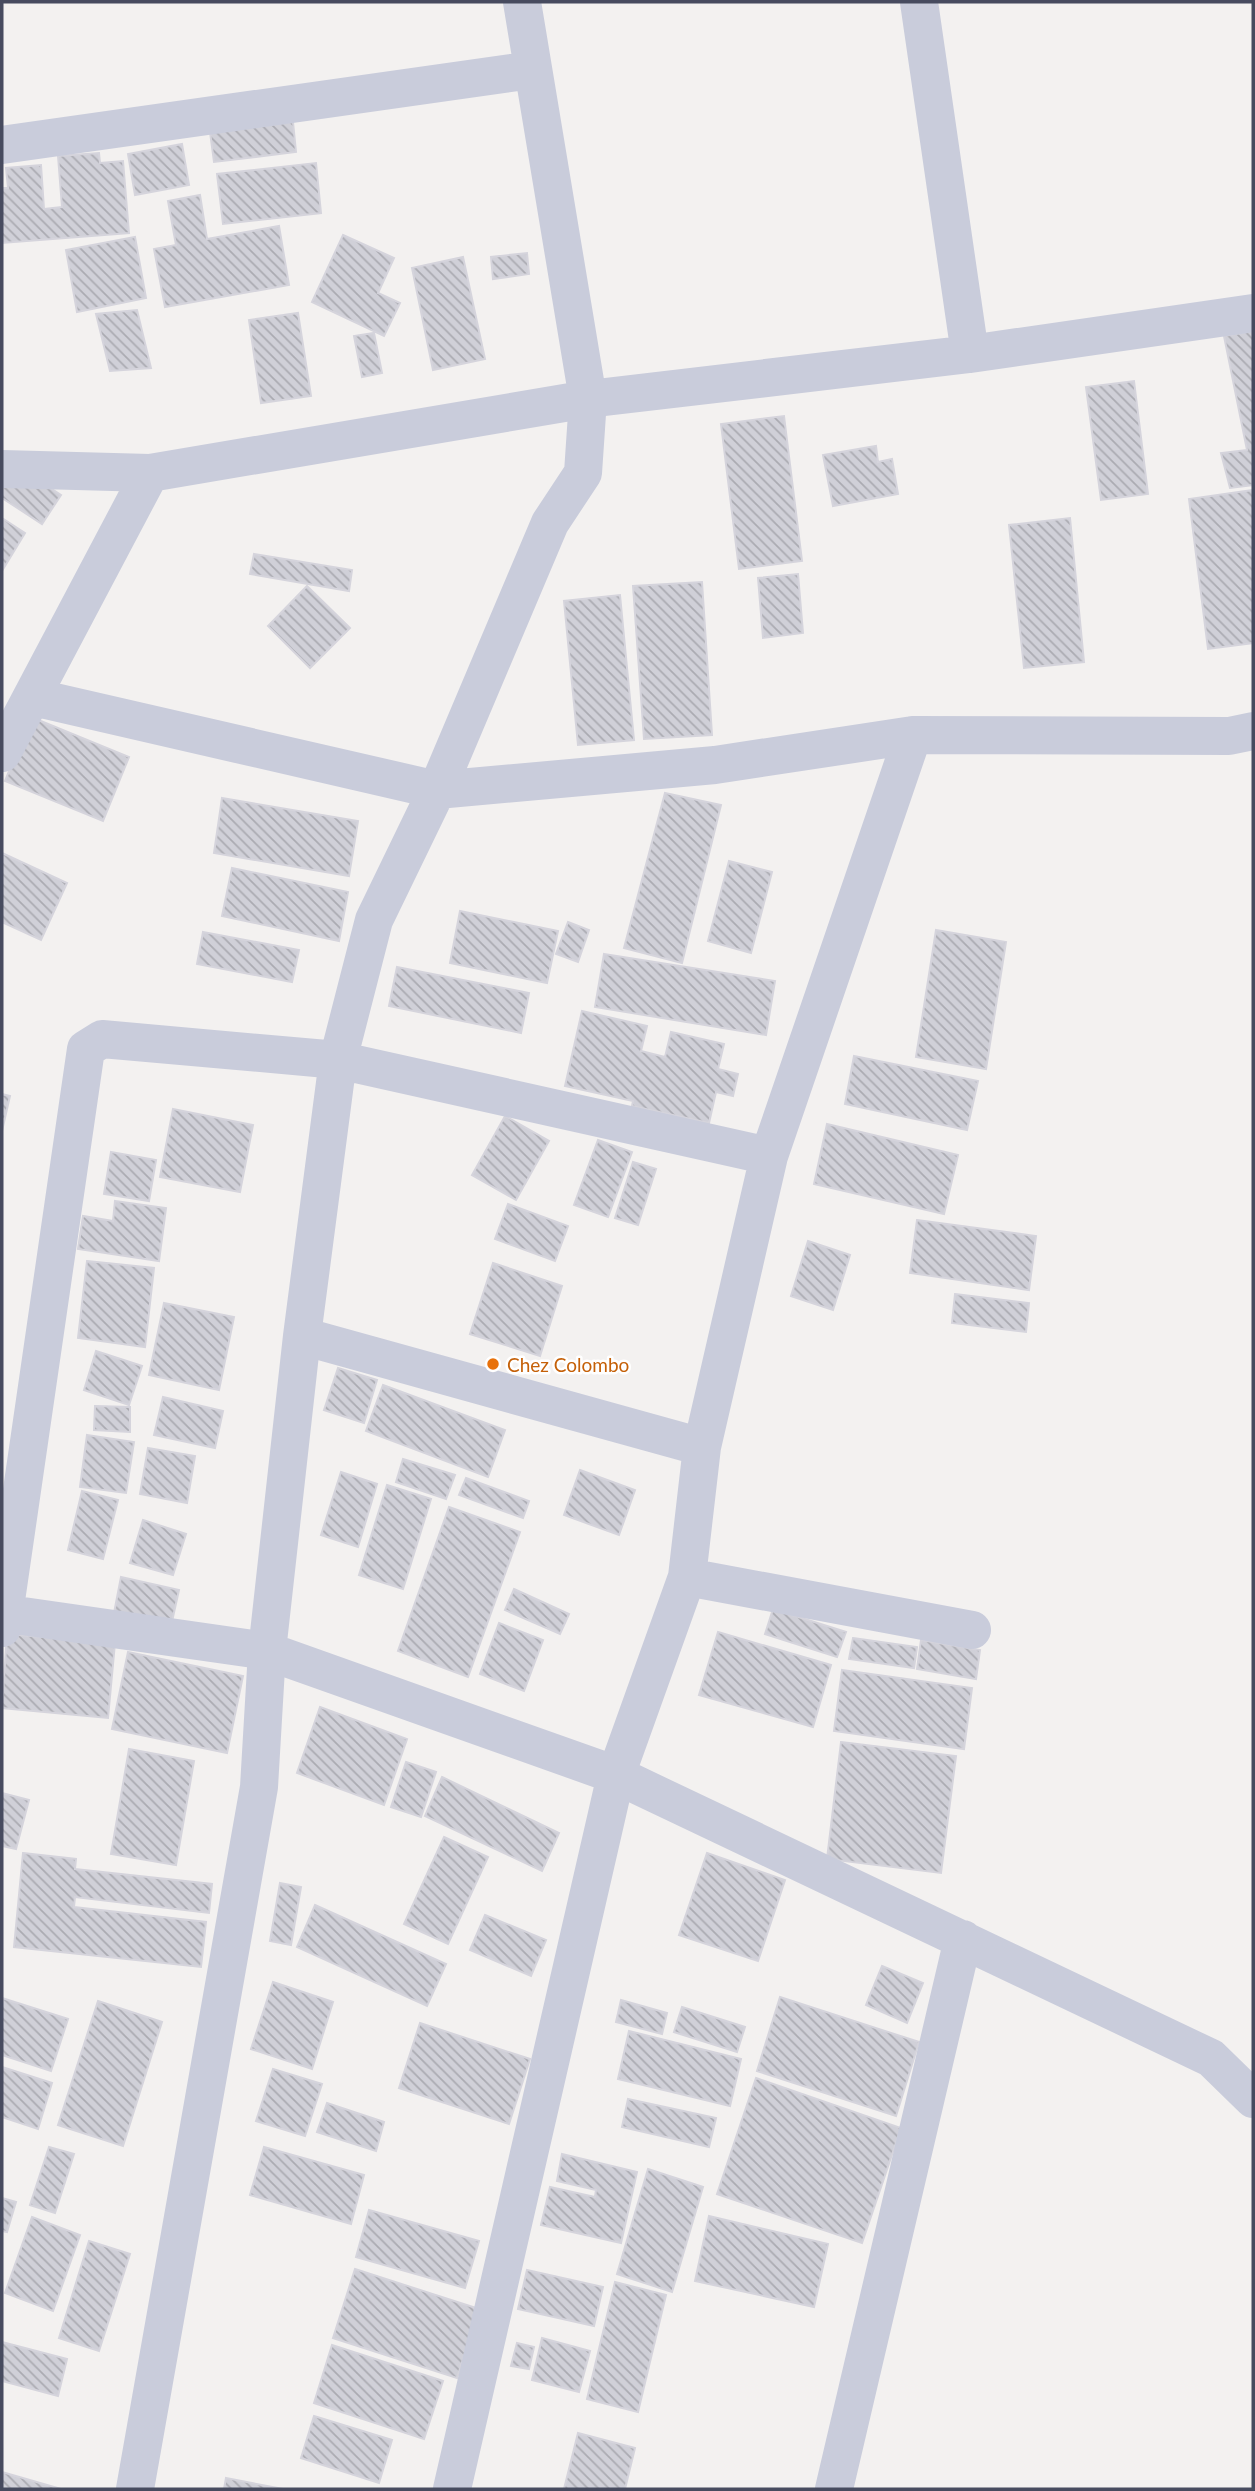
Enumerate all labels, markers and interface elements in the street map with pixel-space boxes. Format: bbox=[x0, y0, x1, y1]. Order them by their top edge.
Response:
place label: Chez Colombo bbox=[507, 1353, 629, 1376]
marker: Chez Colombo bbox=[485, 1356, 501, 1372]

